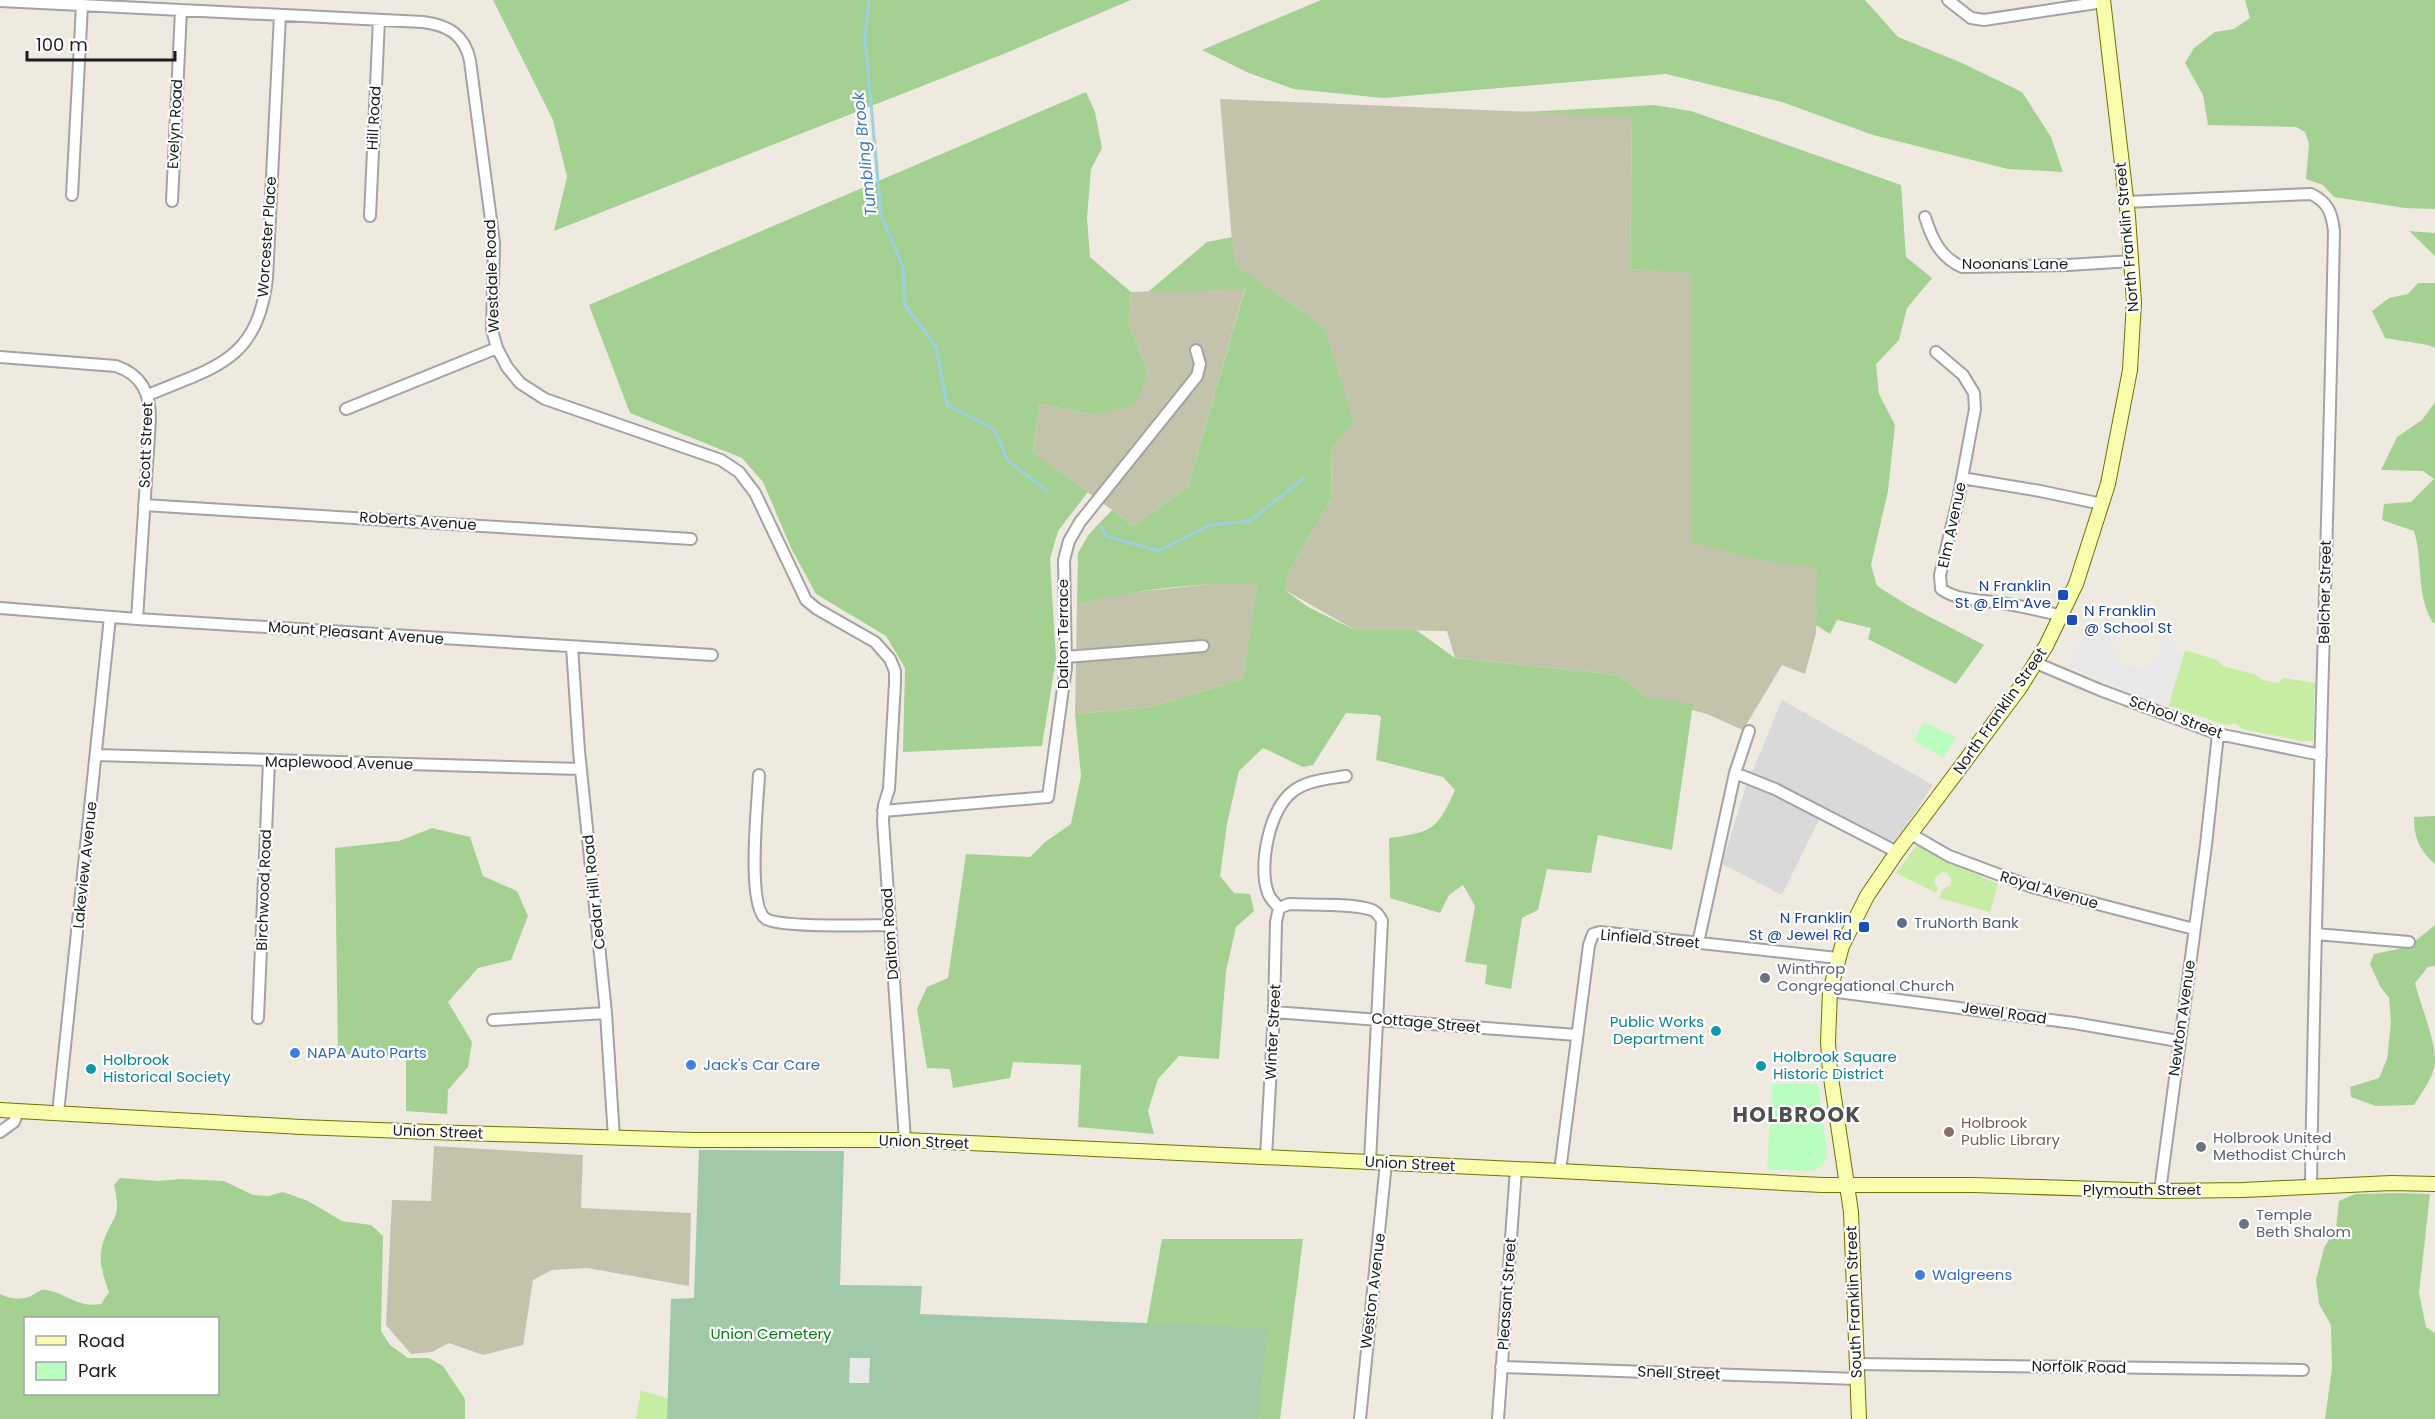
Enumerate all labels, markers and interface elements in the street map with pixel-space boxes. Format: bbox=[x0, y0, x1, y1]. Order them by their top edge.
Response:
scale bar bbox=[27, 24, 176, 62]
text: 100 m bbox=[36, 32, 88, 57]
street label: Evelyn Road bbox=[162, 78, 187, 170]
street label: Hill Road bbox=[361, 85, 386, 151]
water label: Tumbling Brook bbox=[846, 90, 882, 217]
street label: North Franklin Street bbox=[2109, 161, 2144, 313]
street label: Worcester Place bbox=[252, 176, 281, 298]
street label: Westdale Road bbox=[479, 219, 504, 333]
street label: Noonans Lane bbox=[1962, 253, 2068, 274]
street label: Scott Street bbox=[133, 401, 158, 489]
street label: Elm Avenue bbox=[1932, 480, 1971, 570]
street label: Roberts Avenue bbox=[359, 506, 477, 535]
street label: Belcher Street bbox=[2313, 540, 2336, 644]
place label: N Franklin St @ Elm Ave bbox=[1955, 575, 2051, 613]
street label: Dalton Terrace bbox=[1052, 579, 1073, 689]
marker: N Franklin St @ Elm Ave bbox=[2056, 588, 2070, 602]
place label: N Franklin @ School St bbox=[2084, 600, 2172, 638]
marker: N Franklin @ School St bbox=[2065, 613, 2079, 627]
street label: Mount Pleasant Avenue bbox=[267, 616, 445, 649]
street label: North Franklin Street bbox=[1948, 643, 2051, 778]
street label: School Street bbox=[2126, 690, 2226, 743]
street label: Maplewood Avenue bbox=[265, 751, 413, 774]
street label: Lakeview Avenue bbox=[67, 800, 102, 930]
street label: Birchwood Road bbox=[251, 829, 276, 951]
street label: Cedar Hill Road bbox=[577, 834, 610, 950]
street label: Royal Avenue bbox=[1998, 865, 2101, 914]
street label: Dalton Road bbox=[876, 887, 903, 981]
place label: N Franklin St @ Jewel Rd bbox=[1749, 907, 1852, 945]
place label: TruNorth Bank bbox=[1914, 912, 2019, 933]
marker: TruNorth Bank bbox=[1895, 916, 1909, 930]
marker: N Franklin St @ Jewel Rd bbox=[1857, 920, 1871, 934]
street label: Linfield Street bbox=[1600, 924, 1700, 953]
place label: Winthrop Congregational Church bbox=[1777, 958, 1954, 996]
street label: Newton Avenue bbox=[2163, 958, 2200, 1077]
marker: Winthrop Congregational Church bbox=[1758, 971, 1772, 985]
street label: Winter Street bbox=[1259, 983, 1286, 1081]
street label: Jewel Road bbox=[1960, 996, 2048, 1029]
street label: Cottage Street bbox=[1371, 1007, 1482, 1038]
place label: Public Works Department bbox=[1610, 1011, 1704, 1049]
marker: Public Works Department bbox=[1709, 1024, 1723, 1038]
place label: NAPA Auto Parts bbox=[307, 1042, 427, 1063]
marker: NAPA Auto Parts bbox=[288, 1046, 302, 1060]
place label: Holbrook Square Historic District bbox=[1773, 1046, 1897, 1084]
place label: Holbrook Historical Society bbox=[103, 1049, 231, 1087]
place label: Jack's Car Care bbox=[703, 1054, 820, 1075]
marker: Jack's Car Care bbox=[684, 1058, 698, 1072]
marker: Holbrook Square Historic District bbox=[1754, 1059, 1768, 1073]
marker: Holbrook Historical Society bbox=[84, 1062, 98, 1076]
district label: HOLBROOK bbox=[1732, 1100, 1862, 1129]
place label: Holbrook Public Library bbox=[1961, 1112, 2061, 1150]
street label: Union Street bbox=[392, 1119, 484, 1144]
marker: Holbrook Public Library bbox=[1942, 1125, 1956, 1139]
place label: Holbrook United Methodist Church bbox=[2213, 1127, 2346, 1165]
street label: Union Street bbox=[878, 1129, 970, 1154]
marker: Holbrook United Methodist Church bbox=[2194, 1140, 2208, 1154]
street label: Union Street bbox=[1364, 1151, 1456, 1176]
street label: Plymouth Street bbox=[2083, 1179, 2201, 1200]
place label: Temple Beth Shalom bbox=[2256, 1204, 2351, 1242]
marker: Temple Beth Shalom bbox=[2237, 1217, 2251, 1231]
street label: South Franklin Street bbox=[1840, 1225, 1867, 1379]
street label: Weston Avenue bbox=[1355, 1232, 1390, 1350]
street label: Pleasant Street bbox=[1492, 1237, 1521, 1351]
place label: Walgreens bbox=[1932, 1264, 2012, 1285]
marker: Walgreens bbox=[1913, 1268, 1927, 1282]
legend bbox=[24, 1317, 219, 1395]
park label: Union Cemetery bbox=[710, 1323, 832, 1344]
text: Road bbox=[78, 1328, 125, 1353]
street label: Norfolk Road bbox=[2031, 1355, 2127, 1378]
text: Park bbox=[78, 1358, 117, 1383]
street label: Snell Street bbox=[1637, 1361, 1721, 1384]

